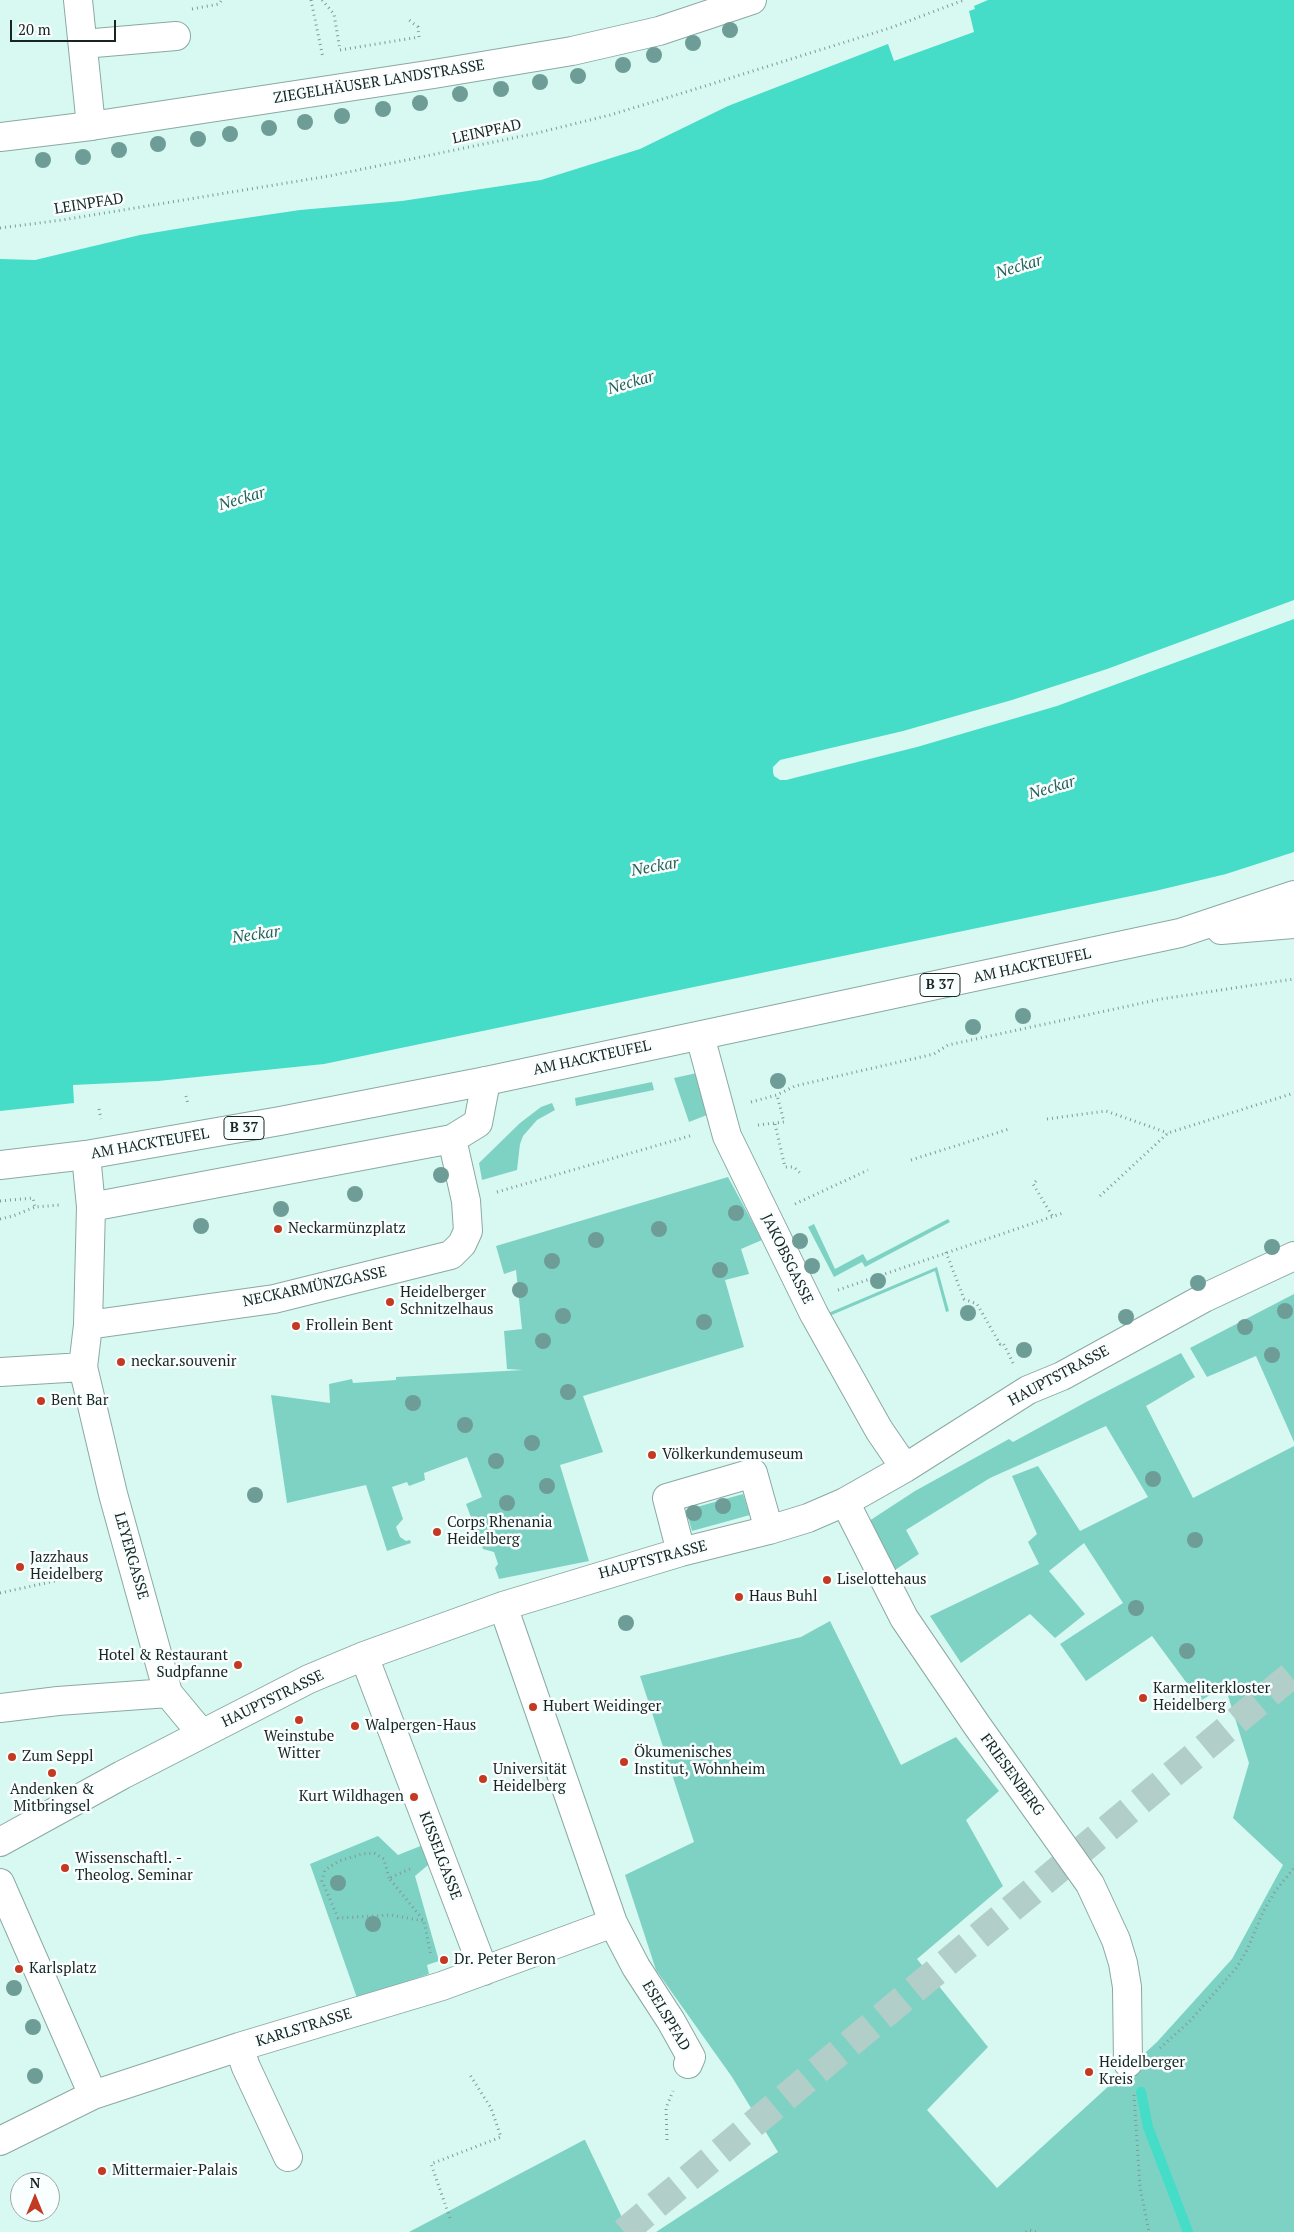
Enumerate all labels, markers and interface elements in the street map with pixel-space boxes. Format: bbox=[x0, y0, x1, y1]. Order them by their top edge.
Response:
scale bar bbox=[12, 10, 119, 42]
text: 20 m bbox=[18, 19, 51, 39]
street label: ZIEGELHÄUSER LANDSTRASSE bbox=[272, 56, 486, 108]
street label: LEINPFAD bbox=[451, 116, 523, 148]
street label: LEINPFAD bbox=[53, 190, 125, 218]
water label: Neckar bbox=[993, 251, 1045, 283]
water label: Neckar bbox=[605, 367, 657, 399]
water label: Neckar bbox=[216, 483, 268, 515]
water label: Neckar bbox=[1026, 772, 1078, 804]
water label: Neckar bbox=[630, 853, 680, 881]
water label: Neckar bbox=[231, 922, 281, 948]
street label: AM HACKTEUFEL bbox=[972, 945, 1092, 987]
road number: B 37 bbox=[920, 974, 960, 996]
street label: AM HACKTEUFEL bbox=[532, 1037, 652, 1079]
road number: B 37 bbox=[224, 1116, 264, 1140]
street label: AM HACKTEUFEL bbox=[89, 1125, 211, 1163]
street label: JAKOBSGASSE bbox=[757, 1211, 817, 1307]
place label: Neckarmünzplatz bbox=[288, 1220, 406, 1238]
marker: Neckarmünzplatz bbox=[272, 1223, 284, 1235]
street label: NECKARMÜNZGASSE bbox=[241, 1263, 389, 1311]
place label: Heidelberger Schnitzelhaus bbox=[400, 1284, 493, 1319]
marker: Heidelberger Schnitzelhaus bbox=[384, 1296, 396, 1308]
place label: Frollein Bent bbox=[306, 1317, 393, 1335]
marker: Frollein Bent bbox=[290, 1320, 302, 1332]
street label: HAUPTSTRASSE bbox=[1006, 1342, 1112, 1410]
place label: neckar.souvenir bbox=[131, 1353, 237, 1371]
marker: neckar.souvenir bbox=[115, 1356, 127, 1368]
place label: Bent Bar bbox=[51, 1392, 108, 1410]
marker: Bent Bar bbox=[35, 1395, 47, 1407]
place label: Völkerkundemuseum bbox=[662, 1446, 803, 1464]
marker: Völkerkundemuseum bbox=[646, 1449, 658, 1461]
street label: LEYERGASSE bbox=[110, 1510, 152, 1602]
place label: Corps Rhenania Heidelberg bbox=[447, 1514, 552, 1549]
marker: Corps Rhenania Heidelberg bbox=[431, 1526, 443, 1538]
street label: HAUPTSTRASSE bbox=[597, 1537, 709, 1583]
place label: Jazzhaus Heidelberg bbox=[30, 1549, 103, 1584]
marker: Jazzhaus Heidelberg bbox=[14, 1561, 26, 1573]
place label: Liselottehaus bbox=[837, 1571, 927, 1589]
marker: Liselottehaus bbox=[821, 1574, 833, 1586]
place label: Haus Buhl bbox=[749, 1588, 817, 1606]
marker: Haus Buhl bbox=[733, 1591, 745, 1603]
place label: Hotel & Restaurant Sudpfanne bbox=[98, 1647, 228, 1682]
marker: Hotel & Restaurant Sudpfanne bbox=[232, 1659, 244, 1671]
street label: HAUPTSTRASSE bbox=[219, 1666, 327, 1732]
place label: Karmeliterkloster Heidelberg bbox=[1153, 1680, 1270, 1715]
marker: Karmeliterkloster Heidelberg bbox=[1137, 1692, 1149, 1704]
place label: Hubert Weidinger bbox=[543, 1698, 661, 1716]
marker: Hubert Weidinger bbox=[527, 1701, 539, 1713]
marker: Weinstube Witter bbox=[293, 1714, 305, 1726]
place label: Walpergen-Haus bbox=[365, 1717, 476, 1735]
marker: Walpergen-Haus bbox=[349, 1720, 361, 1732]
place label: Weinstube Witter bbox=[264, 1728, 334, 1763]
street label: FRIESENBERG bbox=[976, 1731, 1048, 1819]
place label: Ökumenisches Institut, Wohnheim bbox=[634, 1744, 765, 1779]
place label: Zum Seppl bbox=[22, 1748, 93, 1766]
marker: Zum Seppl bbox=[6, 1751, 18, 1763]
marker: Ökumenisches Institut, Wohnheim bbox=[618, 1756, 630, 1768]
place label: Universität Heidelberg bbox=[493, 1761, 567, 1796]
marker: Andenken & Mitbringsel bbox=[46, 1767, 58, 1779]
marker: Universität Heidelberg bbox=[477, 1773, 489, 1785]
place label: Andenken & Mitbringsel bbox=[10, 1781, 94, 1816]
place label: Kurt Wildhagen bbox=[299, 1788, 404, 1806]
marker: Kurt Wildhagen bbox=[408, 1791, 420, 1803]
street label: KISSELGASSE bbox=[415, 1809, 465, 1903]
place label: Wissenschaftl. - Theolog. Seminar bbox=[75, 1850, 193, 1885]
marker: Wissenschaftl. - Theolog. Seminar bbox=[59, 1862, 71, 1874]
place label: Dr. Peter Beron bbox=[454, 1951, 556, 1969]
marker: Dr. Peter Beron bbox=[438, 1954, 450, 1966]
place label: Karlsplatz bbox=[29, 1960, 96, 1978]
marker: Karlsplatz bbox=[13, 1963, 25, 1975]
street label: ESELSPFAD bbox=[638, 1978, 694, 2054]
street label: KARLSTRASSE bbox=[254, 2005, 354, 2051]
place label: Heidelberger Kreis bbox=[1099, 2054, 1185, 2089]
marker: Heidelberger Kreis bbox=[1083, 2066, 1095, 2078]
place label: Mittermaier-Palais bbox=[112, 2162, 238, 2180]
marker: Mittermaier-Palais bbox=[96, 2165, 108, 2177]
north arrow bbox=[10, 2172, 60, 2222]
text: N bbox=[30, 2173, 40, 2192]

